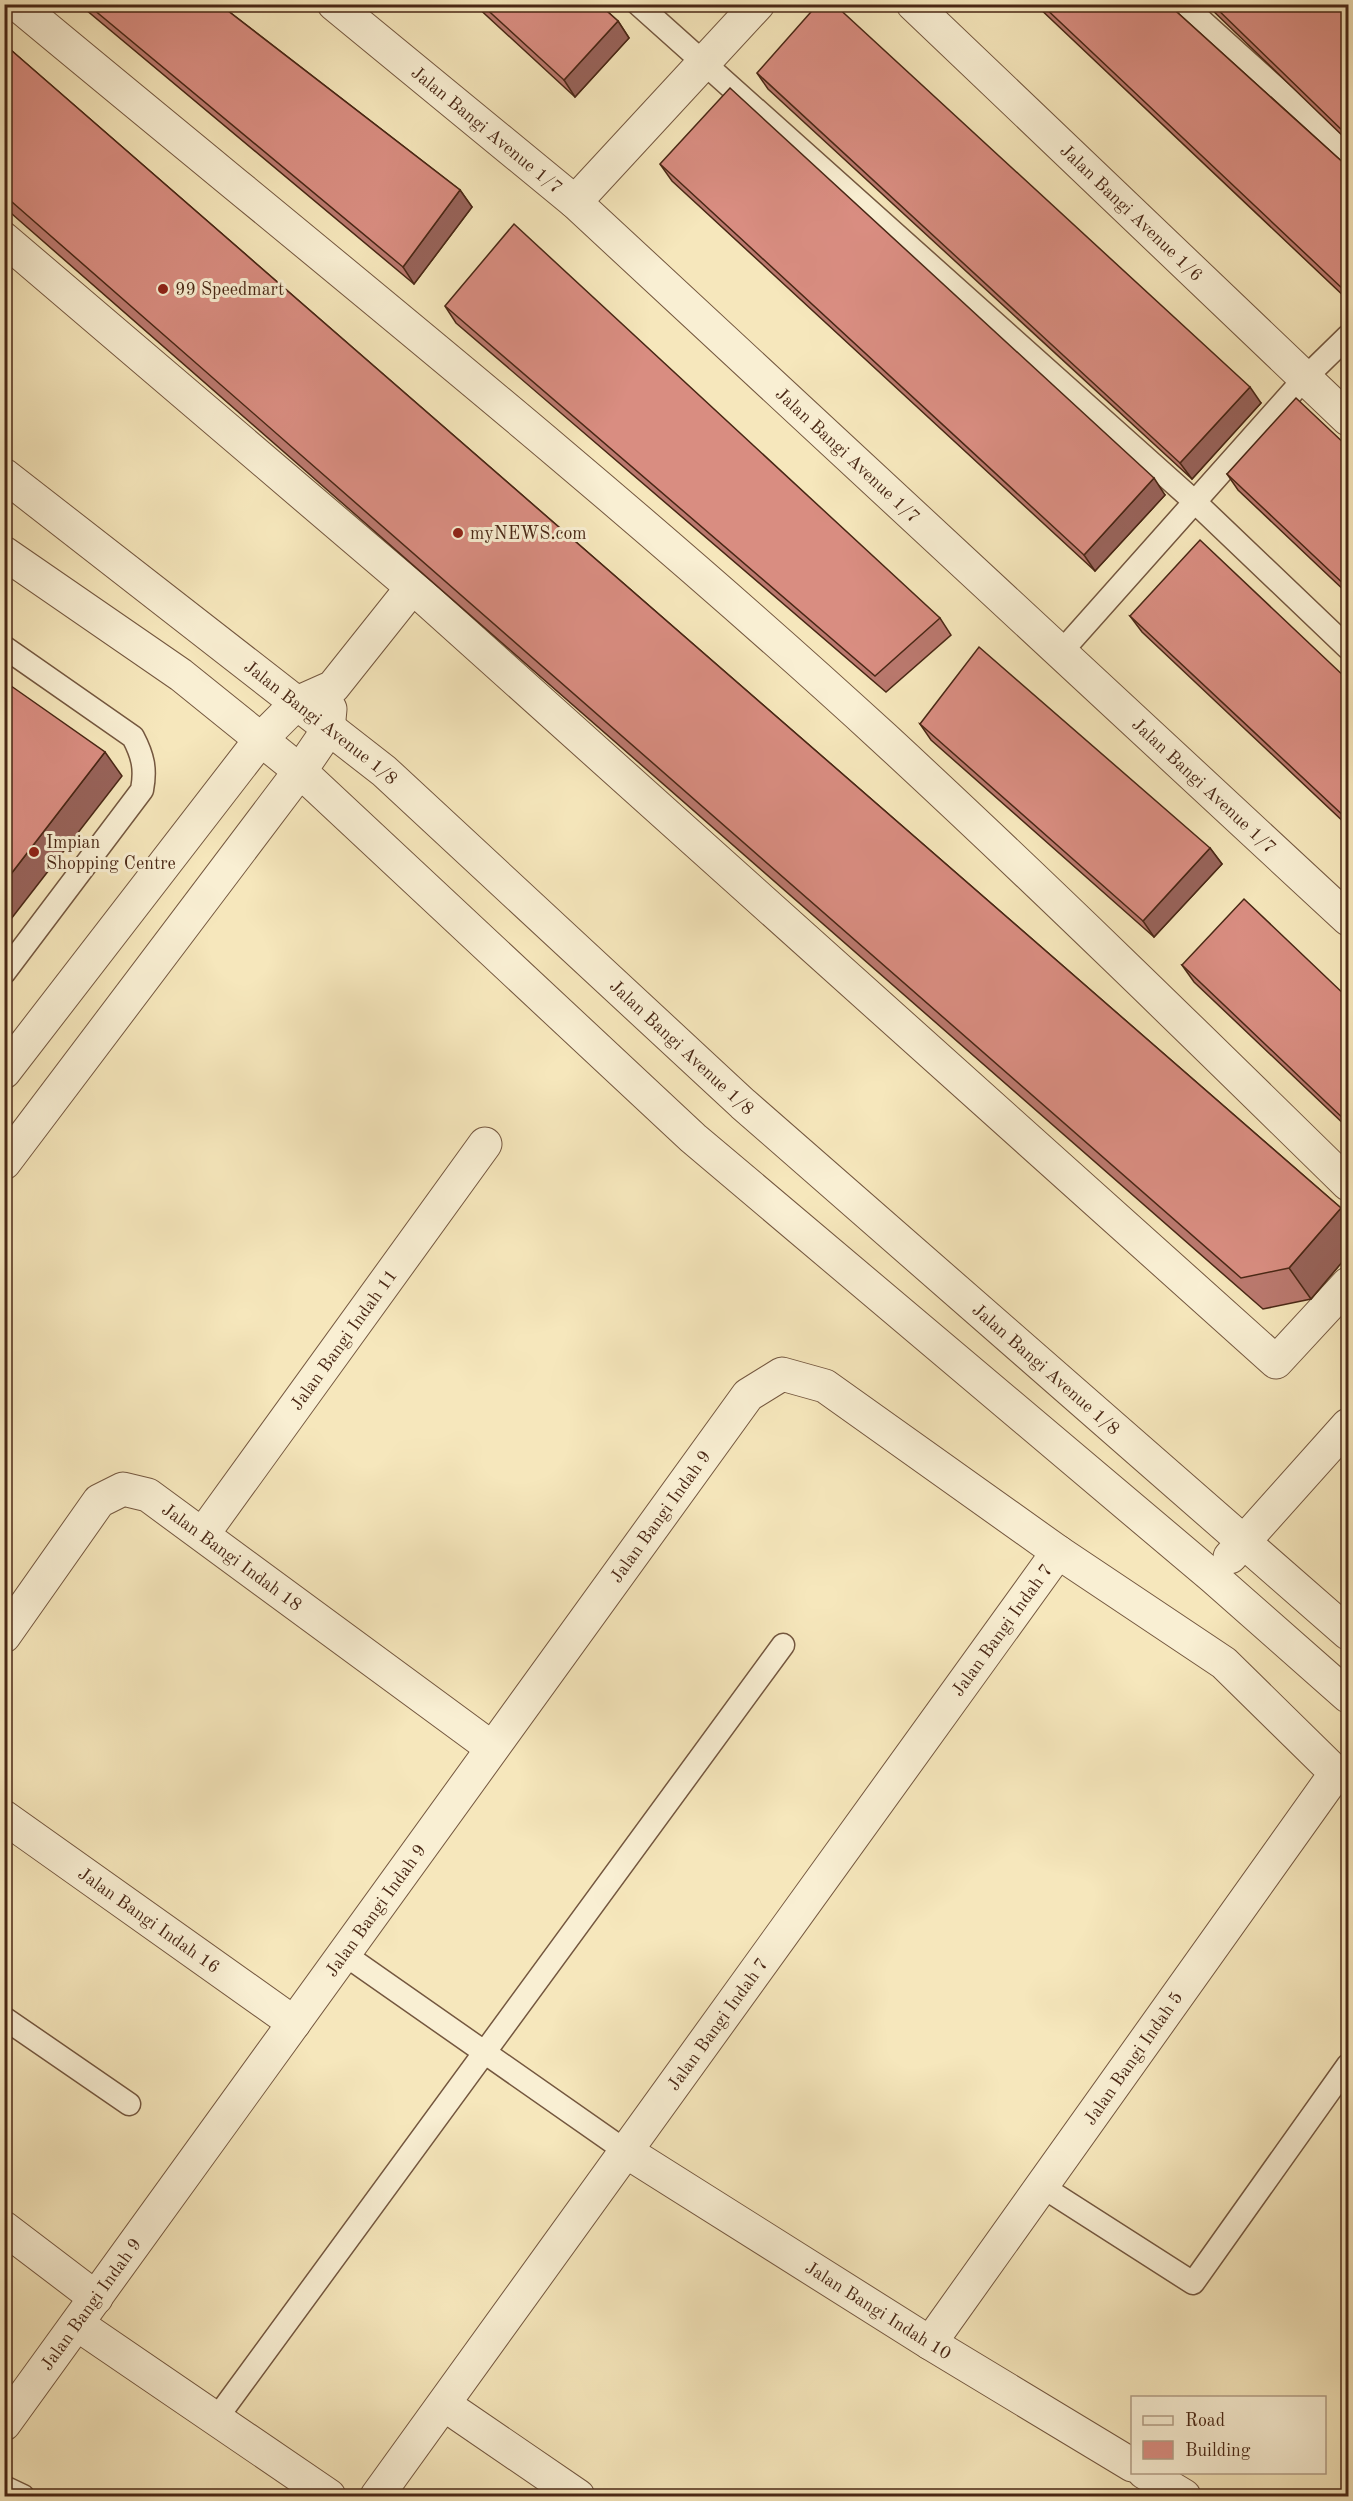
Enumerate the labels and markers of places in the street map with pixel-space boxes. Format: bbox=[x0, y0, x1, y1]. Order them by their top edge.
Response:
place label: 99 Speedmart bbox=[175, 281, 284, 299]
marker: 99 Speedmart bbox=[156, 282, 170, 296]
place label: myNEWS.com bbox=[470, 525, 587, 543]
marker: myNEWS.com bbox=[451, 526, 465, 540]
place label: Impian Shopping Centre bbox=[46, 834, 176, 873]
marker: Impian Shopping Centre bbox=[27, 845, 41, 859]

